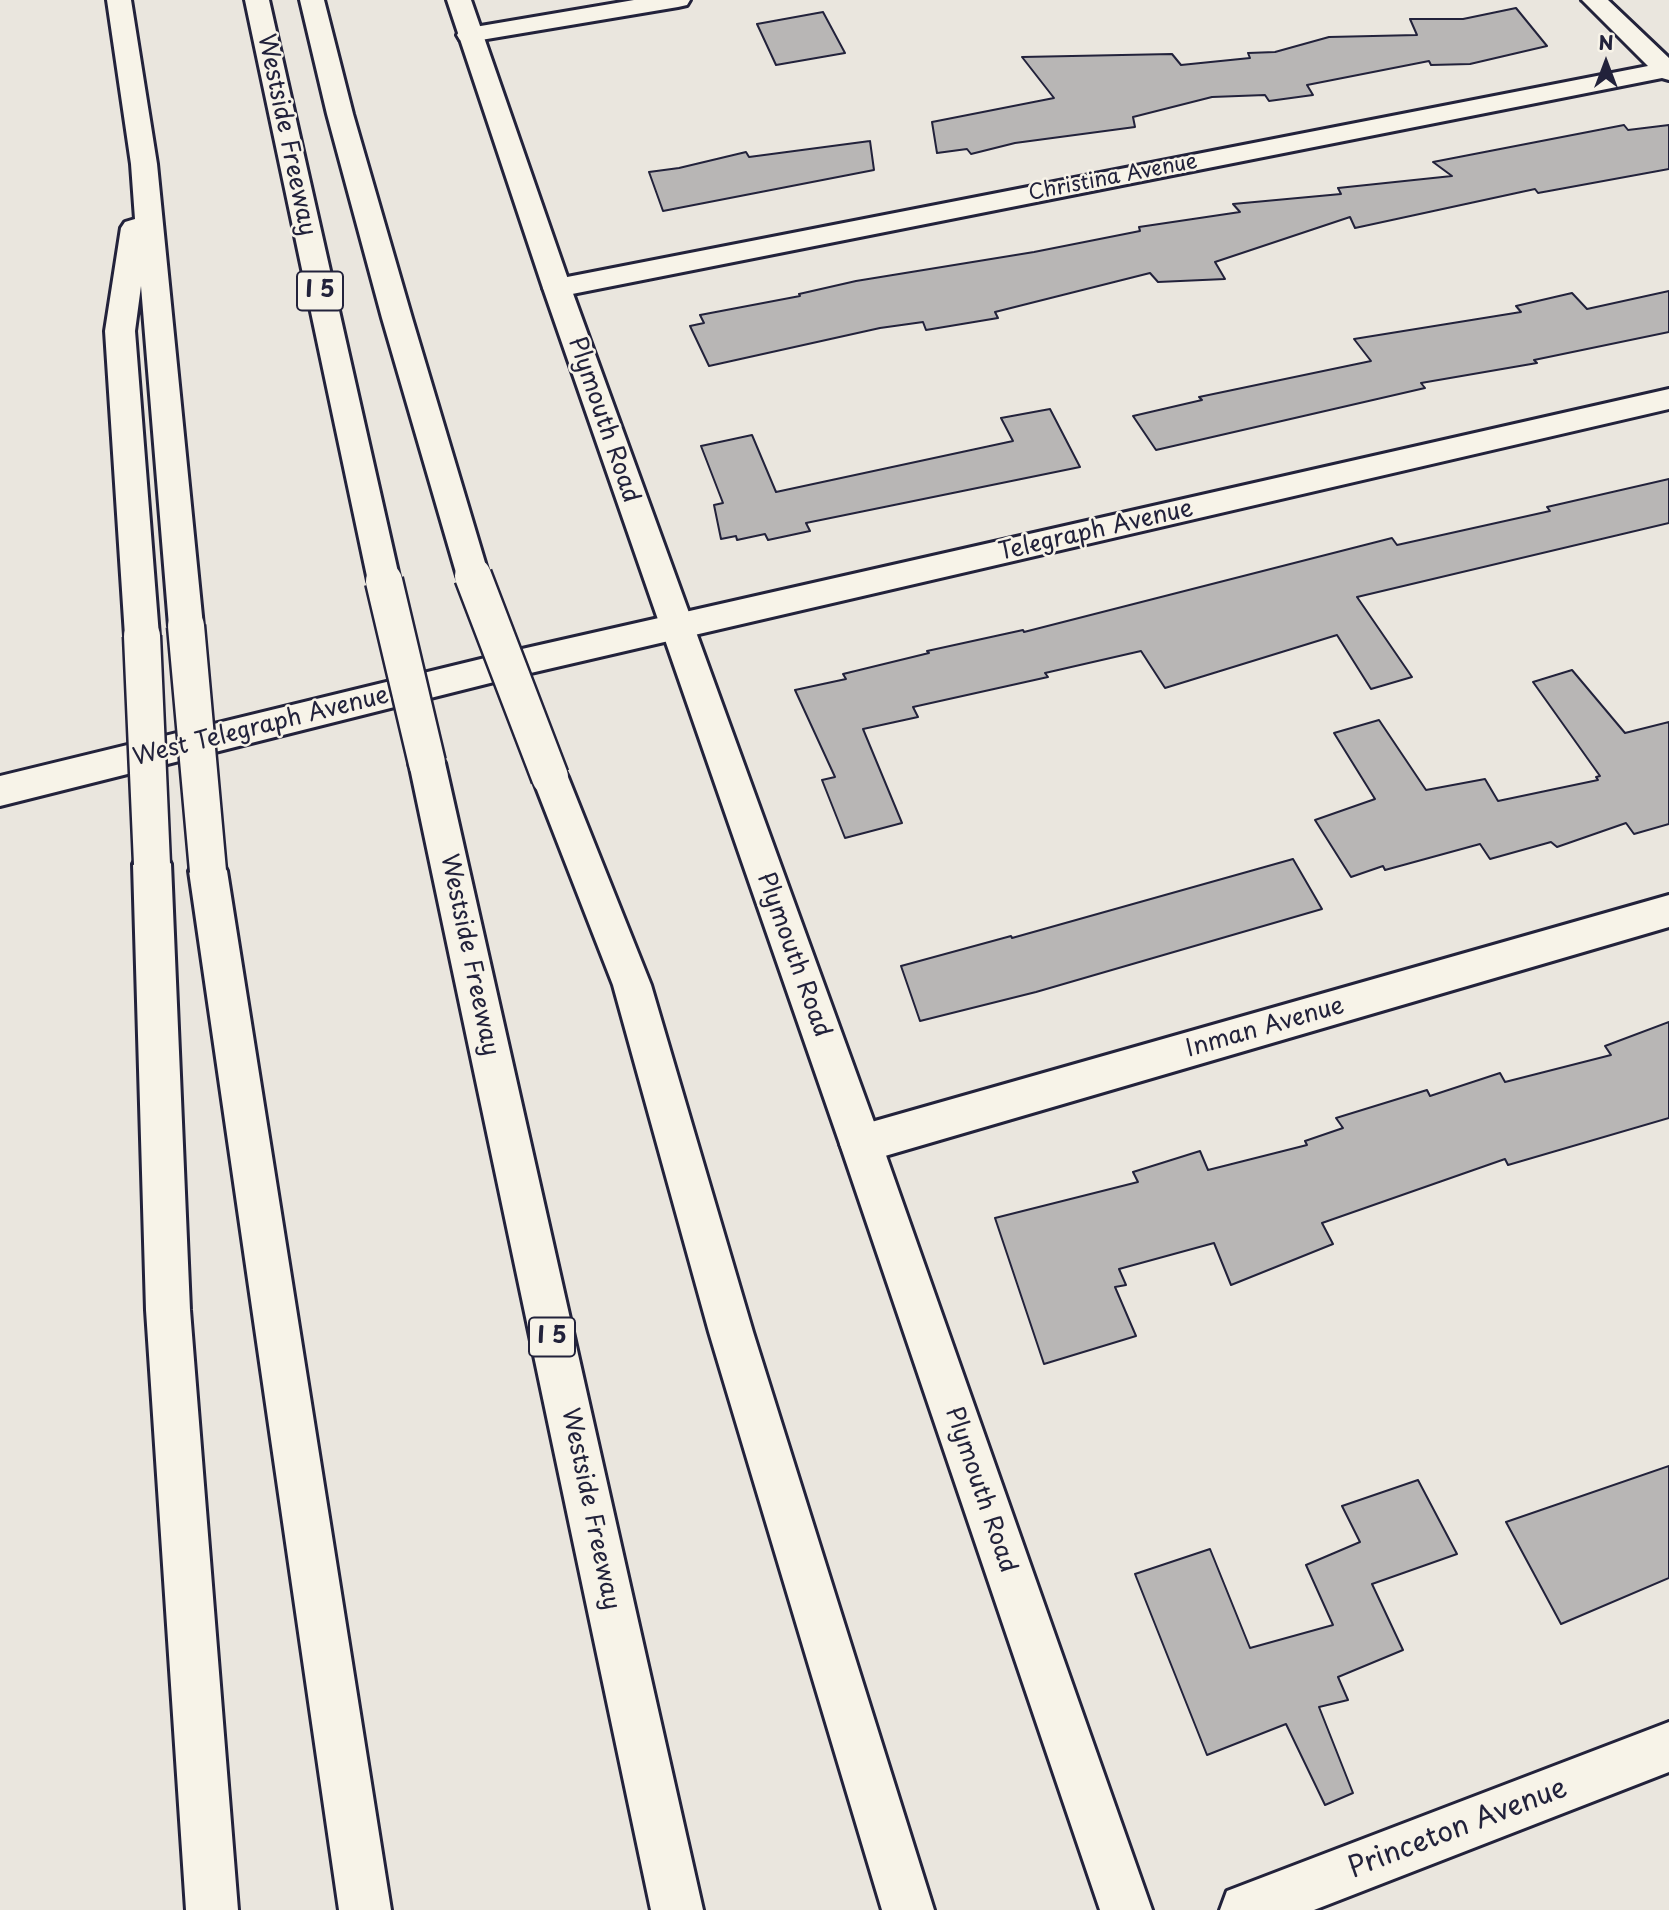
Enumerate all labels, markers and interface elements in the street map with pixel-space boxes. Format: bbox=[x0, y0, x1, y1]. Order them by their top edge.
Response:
north arrow bbox=[1571, 28, 1641, 98]
text: N bbox=[1598, 28, 1614, 56]
street label: Westside Freeway bbox=[251, 32, 321, 238]
street label: Christina Avenue bbox=[1026, 149, 1200, 207]
road number: I 5 bbox=[297, 272, 343, 310]
street label: Plymouth Road bbox=[561, 333, 645, 507]
street label: Telegraph Avenue bbox=[996, 495, 1196, 567]
street label: West Telegraph Avenue bbox=[130, 681, 392, 773]
street label: Westside Freeway bbox=[434, 852, 504, 1058]
street label: Plymouth Road bbox=[750, 869, 836, 1041]
street label: Inman Avenue bbox=[1183, 992, 1347, 1064]
road number: I 5 bbox=[529, 1318, 575, 1356]
street label: Plymouth Road bbox=[938, 1403, 1022, 1577]
street label: Westside Freeway bbox=[555, 1406, 625, 1612]
street label: Princeton Avenue bbox=[1344, 1772, 1572, 1886]

